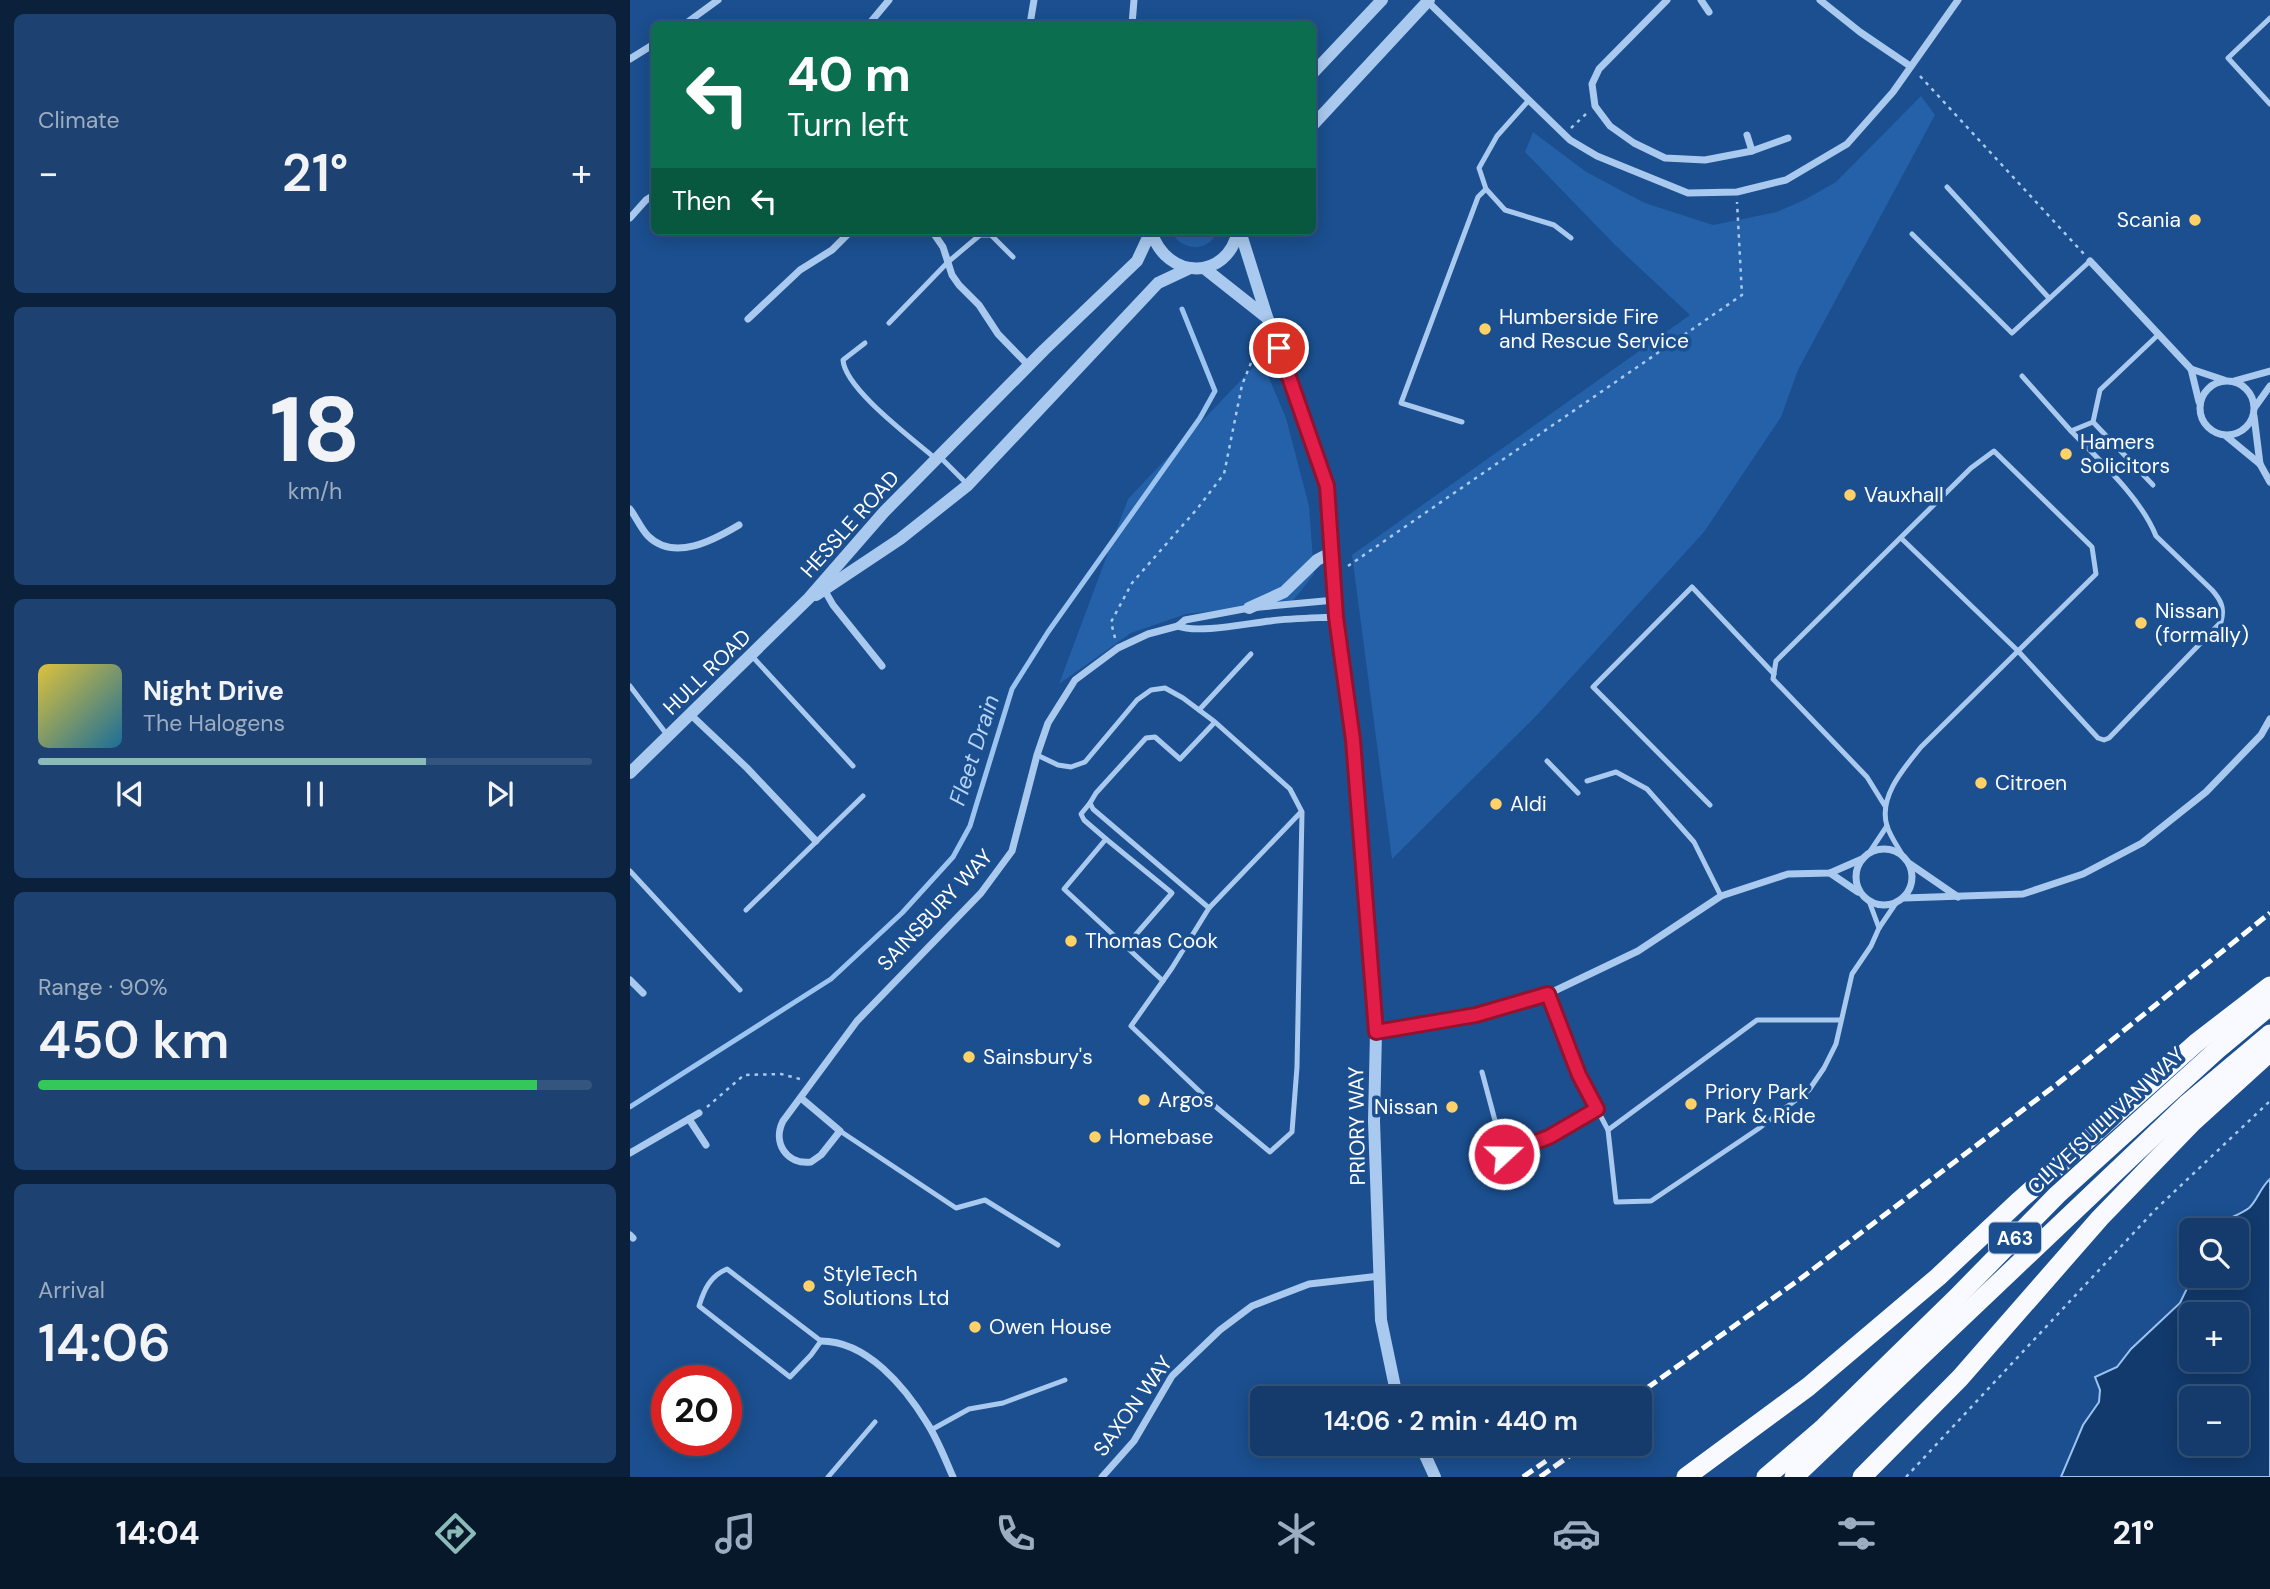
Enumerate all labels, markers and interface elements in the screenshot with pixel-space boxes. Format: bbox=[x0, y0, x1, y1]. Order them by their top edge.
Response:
text: 40 m bbox=[787, 42, 911, 106]
icon: left bbox=[672, 49, 763, 140]
text: Turn left bbox=[787, 104, 909, 146]
text: Climate bbox=[38, 105, 120, 135]
text: 21° bbox=[282, 139, 348, 207]
text: − bbox=[38, 148, 59, 198]
text: + bbox=[571, 148, 592, 198]
icon: left bbox=[745, 182, 783, 220]
text: Then bbox=[672, 184, 731, 218]
place label: Scania bbox=[2117, 206, 2181, 234]
marker: Scania bbox=[2187, 212, 2203, 228]
place label: Humberside Fire and Rescue Service bbox=[1499, 303, 1689, 355]
pin bbox=[1249, 318, 1309, 378]
marker: Humberside Fire and Rescue Service bbox=[1477, 321, 1493, 337]
icon: arrive bbox=[1260, 329, 1298, 367]
text: 18 bbox=[270, 371, 360, 489]
place label: Hamers Solicitors bbox=[2080, 428, 2170, 480]
marker: Hamers Solicitors bbox=[2058, 446, 2074, 462]
street label: HESSLE ROAD bbox=[794, 464, 906, 584]
text: km/h bbox=[288, 476, 342, 506]
place label: Vauxhall bbox=[1864, 481, 1944, 509]
marker: Vauxhall bbox=[1842, 487, 1858, 503]
place label: Nissan (formally) bbox=[2155, 597, 2249, 649]
marker: Nissan (formally) bbox=[2133, 615, 2149, 631]
street label: HULL ROAD bbox=[657, 623, 757, 721]
text: Night Drive bbox=[143, 674, 284, 708]
water label: Fleet Drain bbox=[942, 691, 1006, 809]
text: The Halogens bbox=[143, 708, 285, 738]
place label: Citroen bbox=[1995, 769, 2067, 797]
icon: previous bbox=[111, 775, 149, 813]
icon: pause bbox=[296, 775, 334, 813]
icon: next bbox=[481, 775, 519, 813]
marker: Citroen bbox=[1973, 775, 1989, 791]
place label: Aldi bbox=[1510, 790, 1547, 818]
marker: Aldi bbox=[1488, 796, 1504, 812]
street label: SAINSBURY WAY bbox=[871, 843, 999, 977]
place label: Thomas Cook bbox=[1085, 927, 1219, 955]
marker: Thomas Cook bbox=[1063, 933, 1079, 949]
text: Range · 90% bbox=[38, 972, 168, 1002]
text: 450 km bbox=[38, 1006, 229, 1074]
street label: CLIVE SULLIVAN WAY bbox=[2021, 1041, 2191, 1201]
place label: Sainsbury's bbox=[983, 1043, 1093, 1071]
marker: Sainsbury's bbox=[961, 1049, 977, 1065]
street label: PRIORY WAY bbox=[1342, 1066, 1372, 1186]
place label: Priory Park Park & Ride bbox=[1705, 1078, 1816, 1130]
place label: Argos bbox=[1158, 1086, 1214, 1114]
marker: Argos bbox=[1136, 1092, 1152, 1108]
place label: Nissan bbox=[1374, 1093, 1438, 1121]
marker: Priory Park Park & Ride bbox=[1683, 1096, 1699, 1112]
marker: Nissan bbox=[1444, 1099, 1460, 1115]
position arrow bbox=[1467, 1117, 1541, 1191]
place label: Homebase bbox=[1109, 1123, 1214, 1151]
marker: Homebase bbox=[1087, 1129, 1103, 1145]
map controls bbox=[2179, 1218, 2249, 1456]
button: search bbox=[2179, 1218, 2249, 1288]
road number: A63 bbox=[1989, 1222, 2041, 1254]
place label: StyleTech Solutions Ltd bbox=[823, 1260, 949, 1312]
text: Arrival bbox=[38, 1275, 105, 1305]
marker: StyleTech Solutions Ltd bbox=[801, 1278, 817, 1294]
button: + bbox=[2179, 1302, 2249, 1372]
text: 14:06 bbox=[38, 1309, 171, 1377]
place label: Owen House bbox=[989, 1313, 1112, 1341]
marker: Owen House bbox=[967, 1319, 983, 1335]
street label: SAXON WAY bbox=[1087, 1350, 1179, 1462]
speed limit sign: 20 bbox=[651, 1365, 742, 1456]
button: − bbox=[2179, 1386, 2249, 1456]
text: 14:06 · 2 min · 440 m bbox=[1324, 1404, 1578, 1438]
icon: directions bbox=[431, 1509, 480, 1558]
icon: music bbox=[711, 1509, 760, 1558]
icon: phone bbox=[991, 1509, 1040, 1558]
icon: climate bbox=[1272, 1509, 1321, 1558]
icon: car bbox=[1552, 1509, 1601, 1558]
icon: filters bbox=[1832, 1509, 1881, 1558]
text: 14:04 bbox=[116, 1512, 200, 1554]
text: 21° bbox=[2113, 1512, 2154, 1554]

